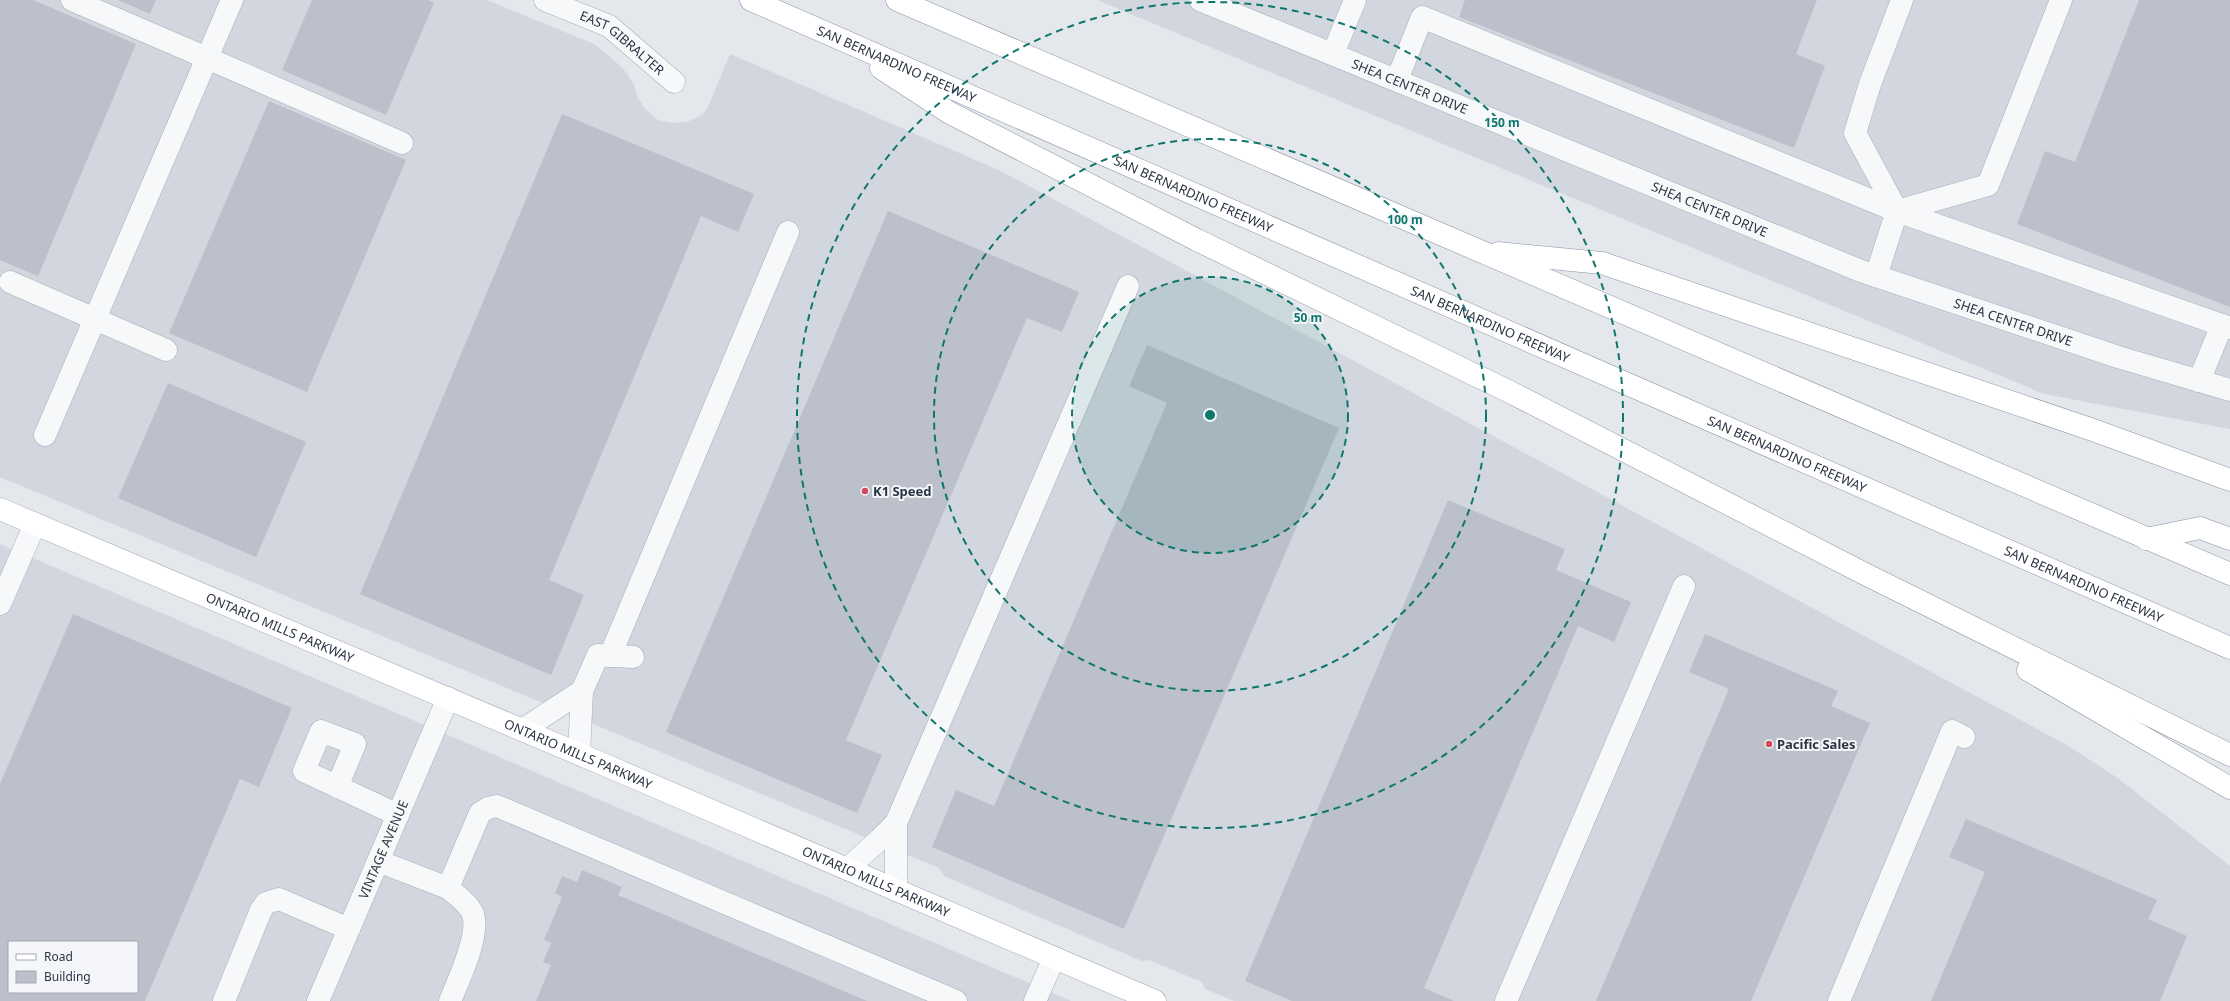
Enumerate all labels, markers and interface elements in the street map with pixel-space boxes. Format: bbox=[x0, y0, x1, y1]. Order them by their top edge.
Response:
street label: EAST GIBRALTER bbox=[577, 6, 668, 79]
street label: SAN BERNARDINO FREEWAY bbox=[814, 21, 980, 107]
street label: SHEA CENTER DRIVE bbox=[1349, 54, 1471, 118]
text: 150 m bbox=[1484, 114, 1520, 131]
street label: SAN BERNARDINO FREEWAY bbox=[1111, 151, 1276, 237]
street label: SHEA CENTER DRIVE bbox=[1649, 177, 1771, 241]
text: 100 m bbox=[1387, 211, 1423, 228]
street label: SAN BERNARDINO FREEWAY bbox=[1408, 281, 1573, 367]
street label: SHEA CENTER DRIVE bbox=[1952, 294, 2075, 350]
text: 50 m bbox=[1294, 309, 1322, 326]
centre of rings bbox=[1203, 408, 1217, 422]
street label: SAN BERNARDINO FREEWAY bbox=[1705, 411, 1870, 497]
place label: K1 Speed bbox=[873, 482, 932, 500]
marker: K1 Speed bbox=[860, 486, 870, 496]
street label: SAN BERNARDINO FREEWAY bbox=[2001, 541, 2167, 627]
street label: ONTARIO MILLS PARKWAY bbox=[203, 588, 357, 667]
street label: ONTARIO MILLS PARKWAY bbox=[501, 714, 656, 794]
place label: Pacific Sales bbox=[1777, 735, 1856, 753]
marker: Pacific Sales bbox=[1764, 739, 1774, 749]
street label: VINTAGE AVENUE bbox=[354, 797, 412, 902]
street label: ONTARIO MILLS PARKWAY bbox=[799, 842, 953, 921]
legend bbox=[8, 941, 138, 993]
text: Road bbox=[44, 948, 73, 965]
text: Building bbox=[44, 968, 91, 985]

